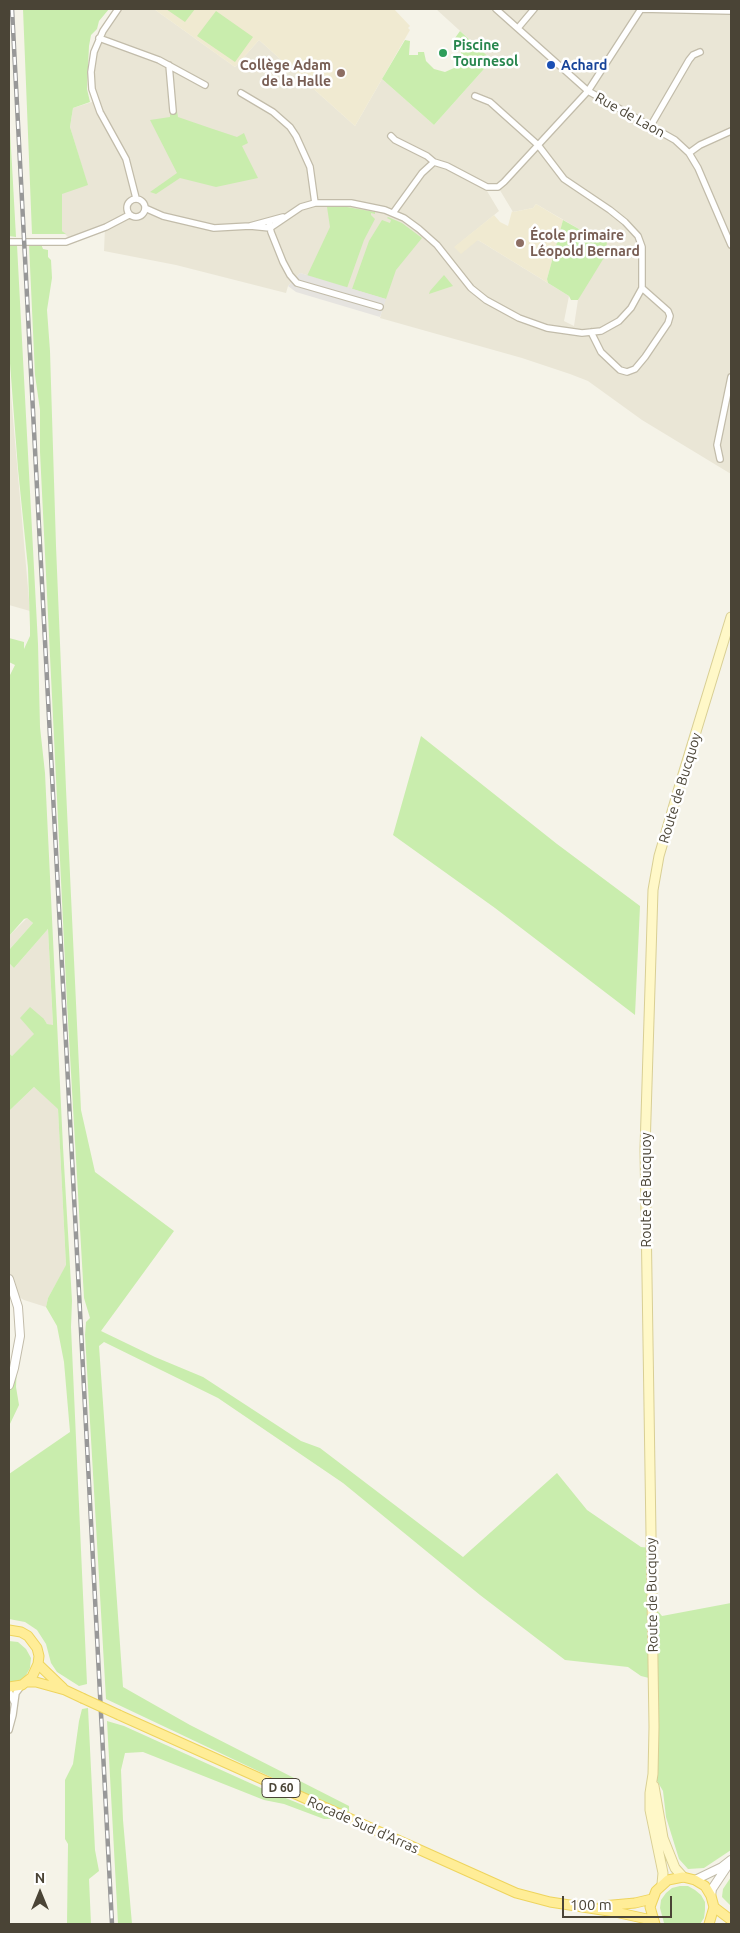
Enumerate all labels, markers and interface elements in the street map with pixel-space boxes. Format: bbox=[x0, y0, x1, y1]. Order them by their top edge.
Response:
place label: Piscine Tournesol bbox=[453, 37, 518, 70]
marker: Piscine Tournesol bbox=[437, 47, 449, 59]
place label: Collège Adam de la Halle bbox=[240, 57, 331, 90]
place label: Achard bbox=[561, 57, 607, 73]
marker: Achard bbox=[545, 59, 557, 71]
marker: Collège Adam de la Halle bbox=[335, 67, 347, 79]
street label: Rue de Laon bbox=[592, 89, 668, 141]
place label: École primaire Léopold Bernard bbox=[530, 227, 640, 260]
marker: École primaire Léopold Bernard bbox=[514, 237, 526, 249]
street label: Route de Bucquoy bbox=[655, 731, 705, 845]
street label: Route de Bucquoy bbox=[638, 1133, 654, 1247]
street label: Route de Bucquoy bbox=[643, 1537, 661, 1653]
road number: D 60 bbox=[262, 1779, 300, 1798]
street label: Rocade Sud d'Arras bbox=[305, 1793, 421, 1857]
north arrow bbox=[15, 1868, 65, 1918]
text: N bbox=[35, 1870, 45, 1886]
scale bar bbox=[565, 1886, 675, 1918]
text: 100 m bbox=[570, 1896, 612, 1913]

